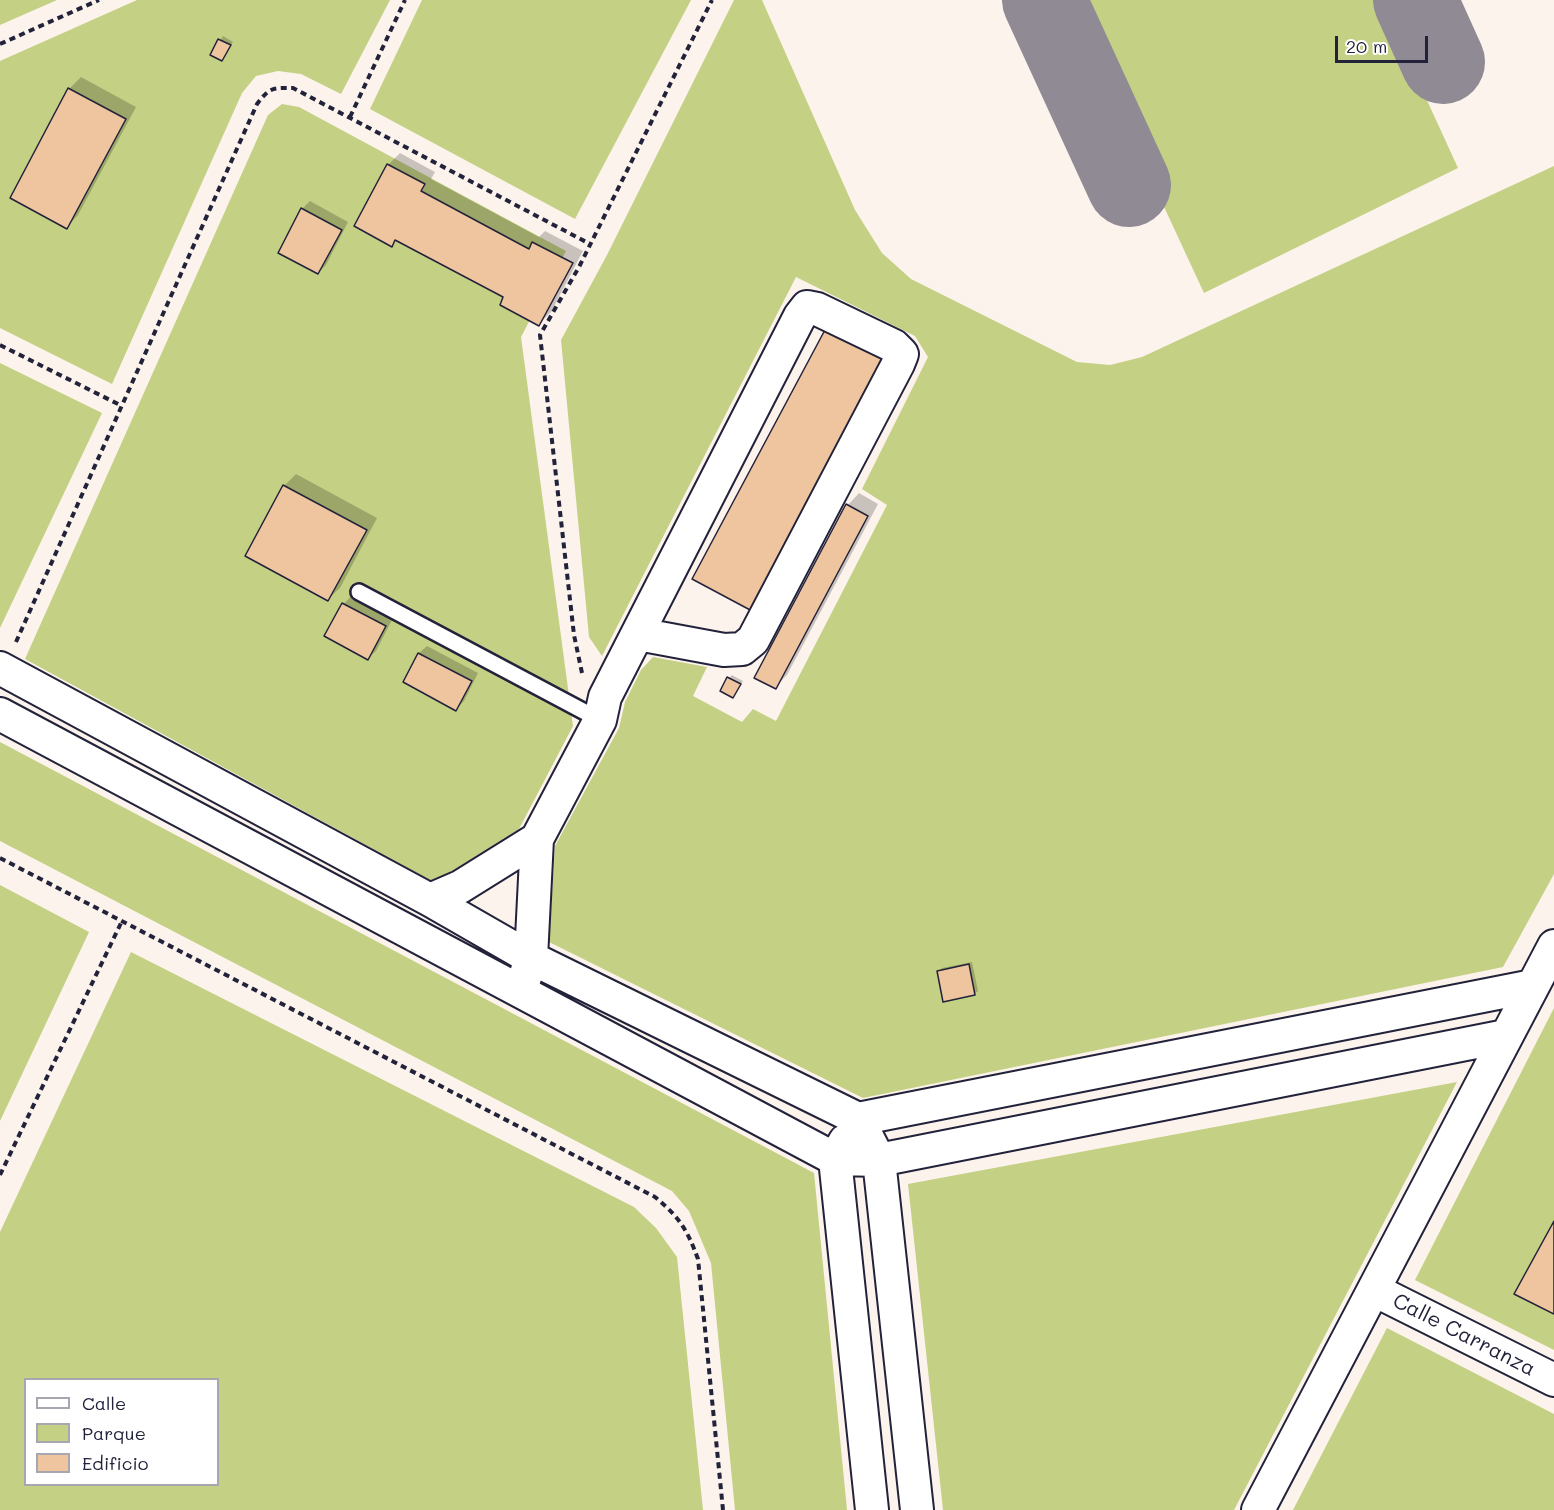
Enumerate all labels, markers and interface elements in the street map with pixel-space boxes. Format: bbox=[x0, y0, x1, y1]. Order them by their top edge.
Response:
scale bar bbox=[1338, 24, 1431, 62]
text: 20 m bbox=[1346, 34, 1387, 58]
street label: Calle Carranza bbox=[1388, 1288, 1540, 1382]
legend bbox=[24, 1378, 219, 1486]
text: Calle bbox=[82, 1391, 126, 1415]
text: Parque bbox=[82, 1421, 146, 1445]
text: Edificio bbox=[82, 1451, 149, 1475]

